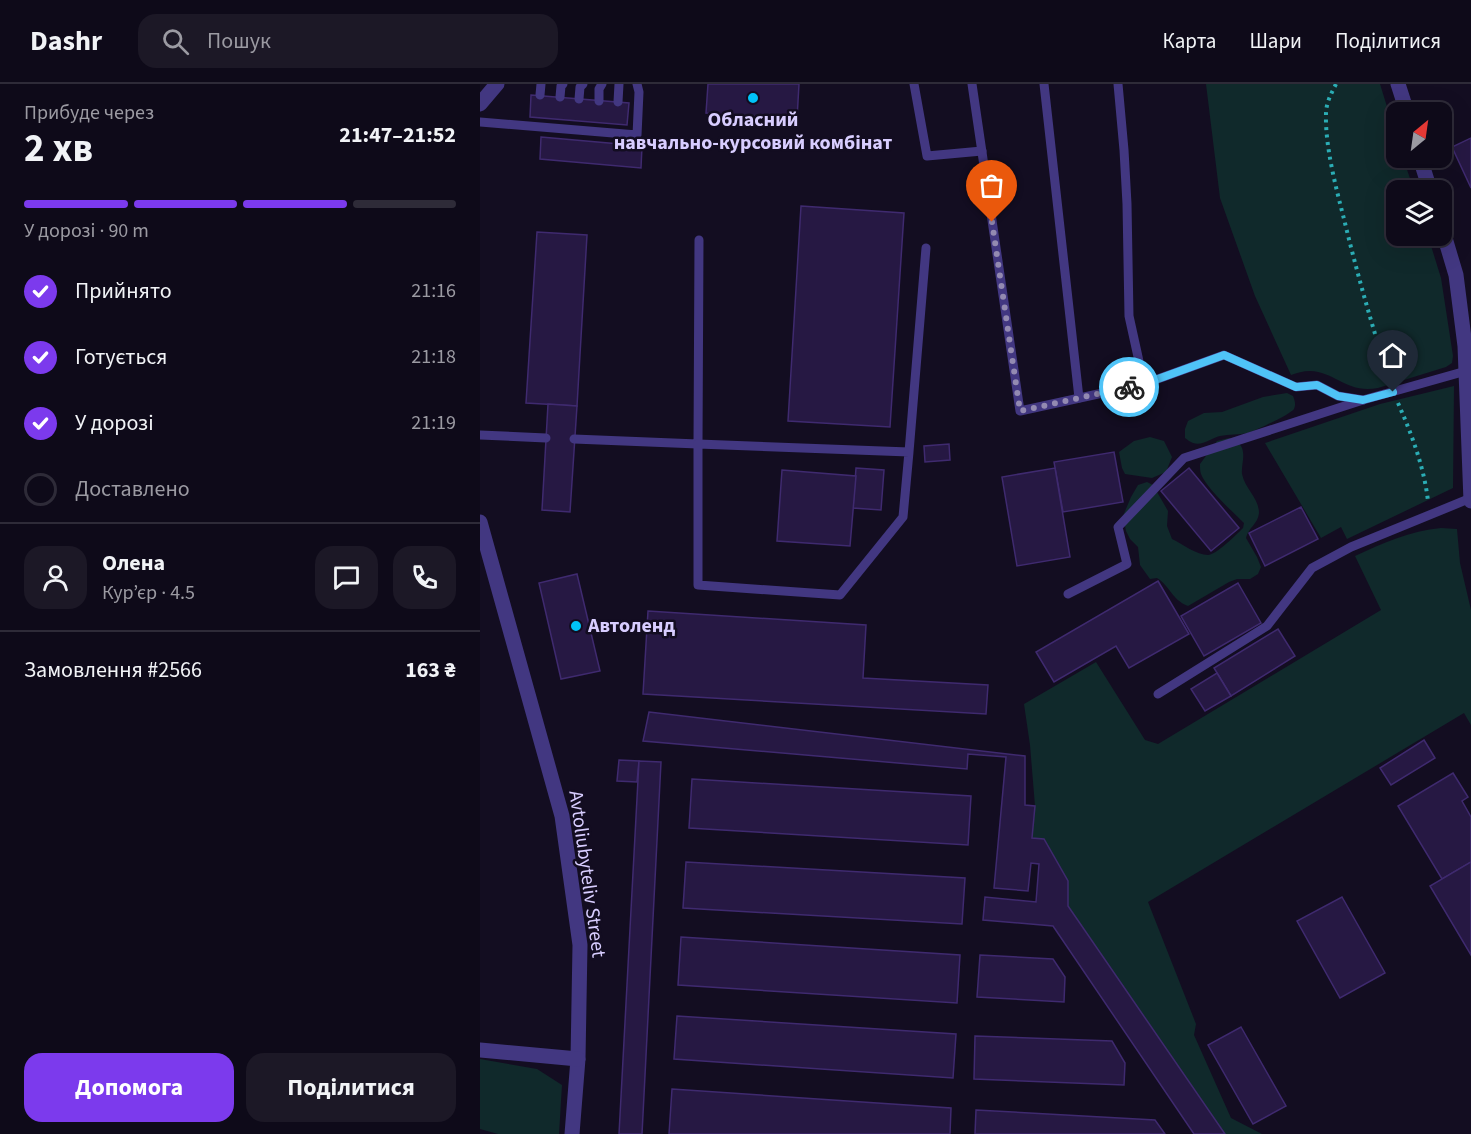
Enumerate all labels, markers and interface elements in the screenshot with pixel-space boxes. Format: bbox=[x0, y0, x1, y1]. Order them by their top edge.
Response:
search box bbox=[138, 14, 558, 68]
text: Dashr bbox=[30, 21, 102, 61]
icon: search bbox=[159, 25, 192, 58]
text: Пошук bbox=[207, 25, 271, 57]
text: Карта bbox=[1163, 26, 1216, 56]
text: Шари bbox=[1249, 26, 1302, 56]
text: Поділитися bbox=[1335, 26, 1441, 56]
marker: Обласний навчально-курсовий комбінат bbox=[746, 91, 760, 105]
text: Прибуде через bbox=[24, 99, 154, 127]
north arrow bbox=[1386, 102, 1452, 168]
map controls bbox=[1386, 102, 1452, 246]
place label: Обласний навчально-курсовий комбінат bbox=[614, 106, 892, 157]
text: 21:47–21:52 bbox=[339, 119, 456, 151]
text: 2 хв bbox=[24, 121, 93, 177]
pin bbox=[966, 160, 1017, 222]
icon: bag bbox=[975, 169, 1008, 202]
button: layers bbox=[1386, 180, 1452, 246]
text: У дорозі · 90 m bbox=[24, 217, 149, 245]
icon: check bbox=[24, 275, 57, 308]
text: Прийнято bbox=[75, 275, 172, 307]
text: 21:16 bbox=[411, 277, 456, 305]
pin bbox=[1367, 330, 1418, 392]
icon: home bbox=[1376, 339, 1409, 372]
icon: check bbox=[24, 341, 57, 374]
text: Готується bbox=[75, 341, 167, 373]
text: 21:18 bbox=[411, 343, 456, 371]
courier bbox=[1099, 357, 1159, 417]
icon: bike bbox=[1113, 371, 1146, 404]
icon: check bbox=[24, 407, 57, 440]
text: У дорозі bbox=[75, 407, 154, 439]
text: 21:19 bbox=[411, 409, 456, 437]
text: Доставлено bbox=[75, 473, 190, 505]
button: person bbox=[24, 546, 87, 609]
button: chat bbox=[315, 546, 378, 609]
button: phone bbox=[393, 546, 456, 609]
text: Олена bbox=[102, 547, 165, 579]
text: Кур’єр · 4.5 bbox=[102, 579, 195, 607]
place label: Автоленд bbox=[587, 612, 675, 640]
marker: Автоленд bbox=[569, 619, 583, 633]
text: Замовлення #2566 bbox=[24, 654, 202, 686]
text: 163 ₴ bbox=[405, 654, 456, 686]
street label: Avtoliubyteliv Street bbox=[561, 789, 613, 960]
button: Допомога bbox=[24, 1053, 234, 1122]
button: Поділитися bbox=[246, 1053, 456, 1122]

